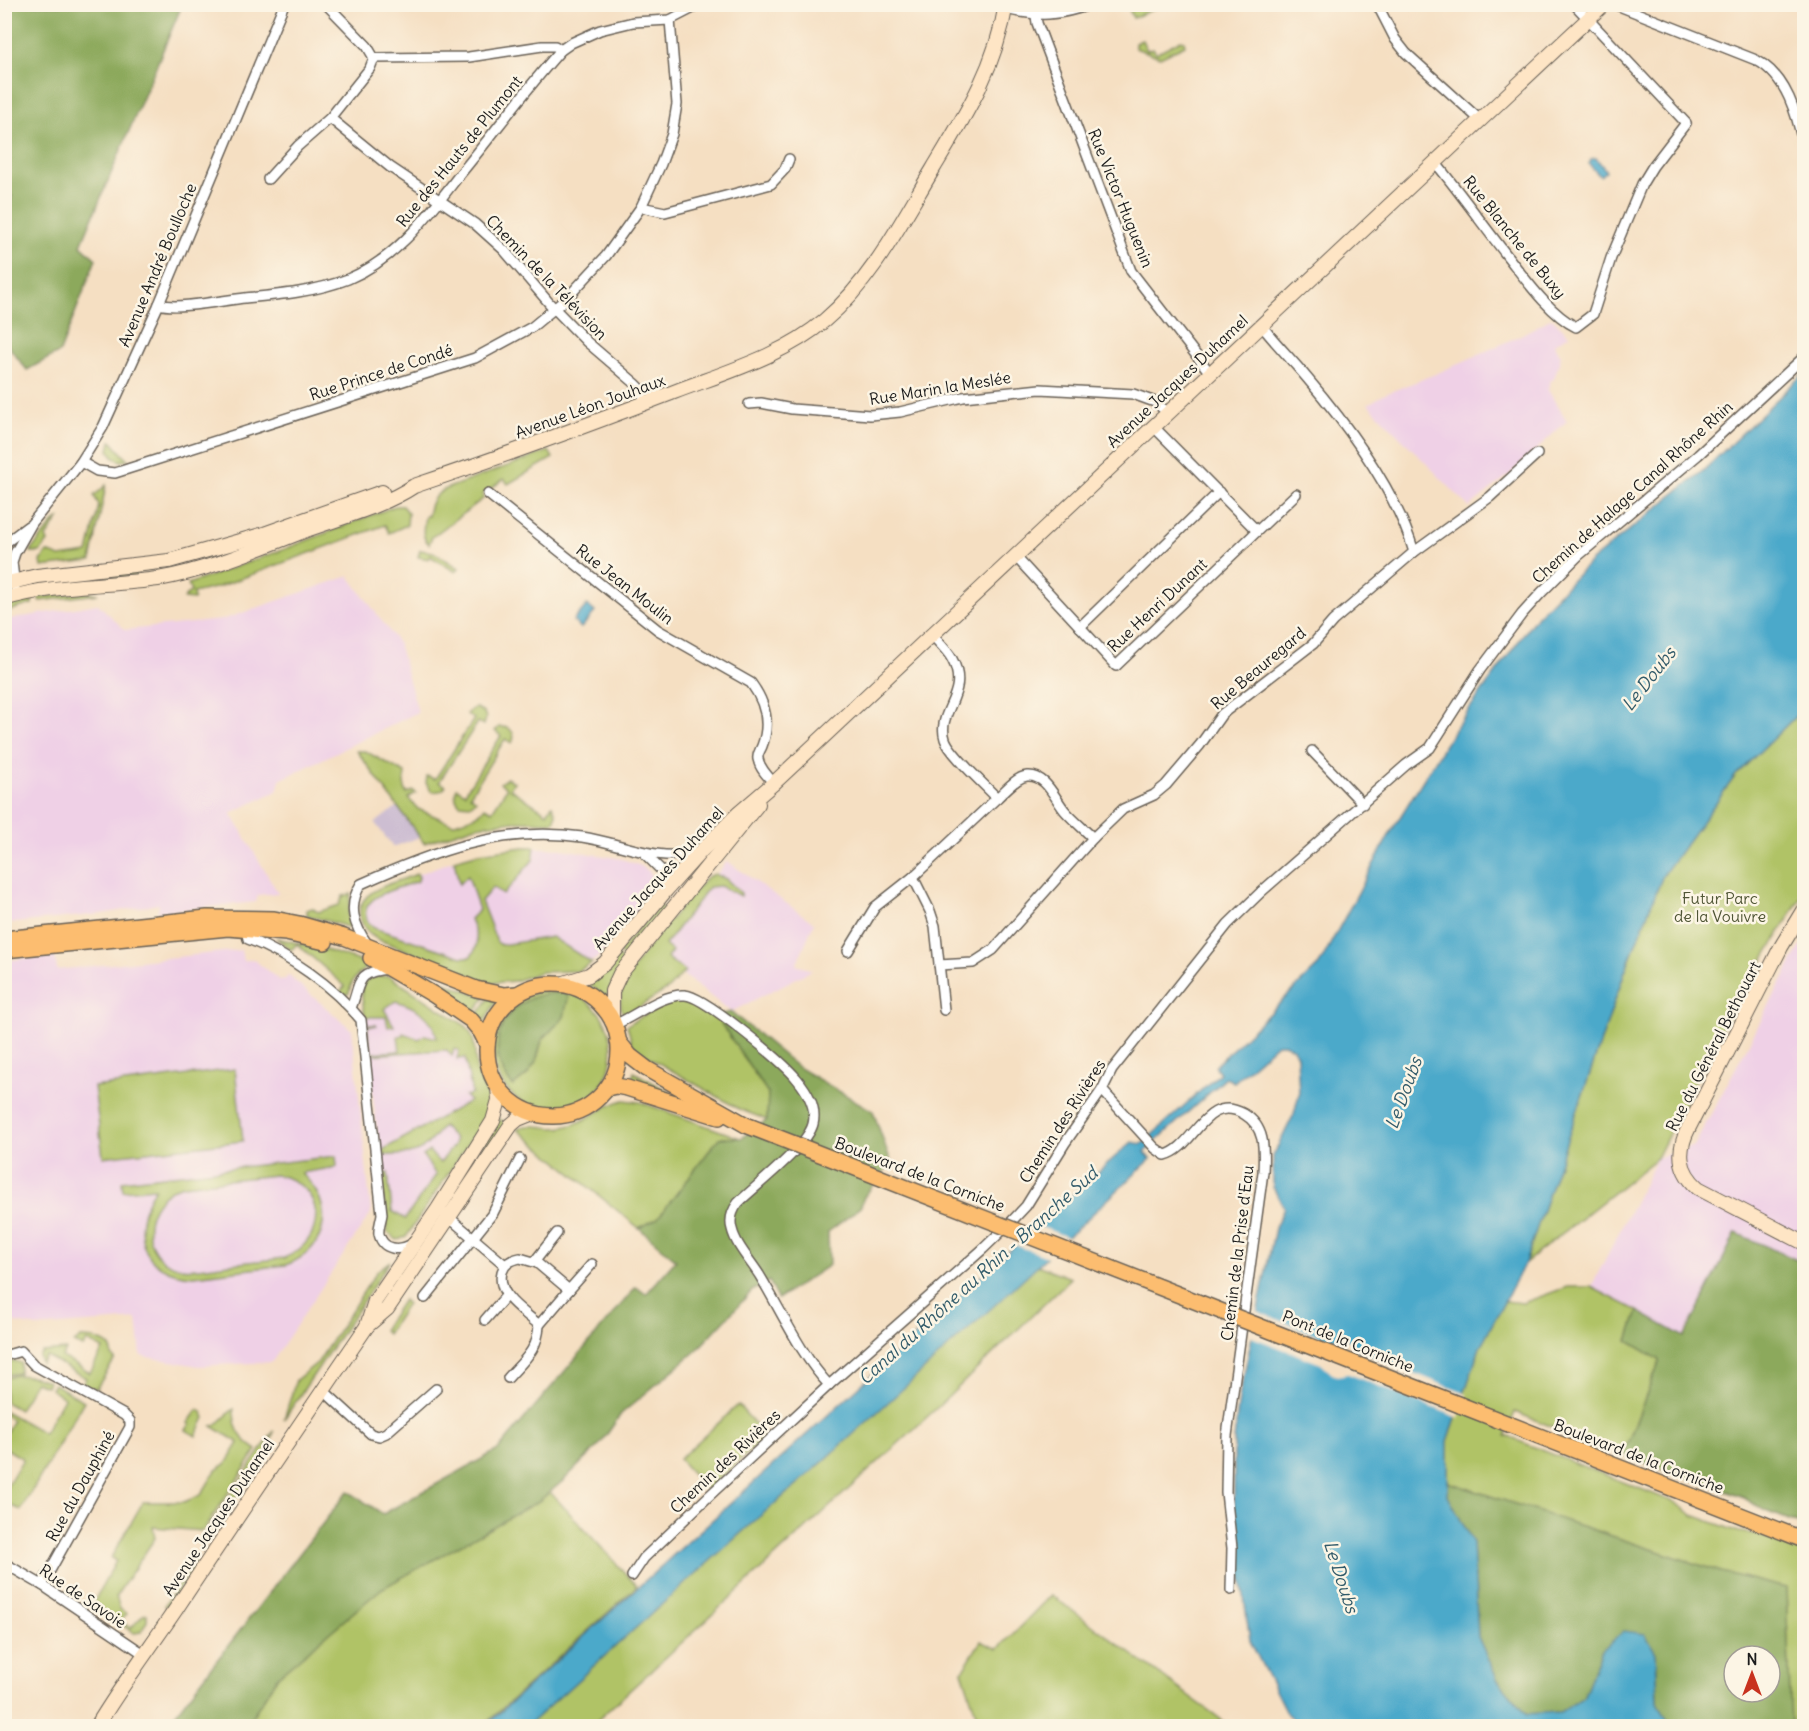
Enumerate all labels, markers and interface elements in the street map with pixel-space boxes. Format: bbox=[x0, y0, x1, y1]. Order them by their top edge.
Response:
street label: Rue des Hauts de Plumont bbox=[392, 71, 527, 231]
street label: Rue Victor Huguenin bbox=[1084, 126, 1158, 270]
street label: Rue Blanche de Buxy bbox=[1459, 171, 1571, 303]
street label: Avenue André Boulloche bbox=[113, 180, 201, 350]
street label: Chemin de la Télévision bbox=[482, 210, 612, 344]
street label: Avenue Jacques Duhamel bbox=[1102, 310, 1252, 452]
street label: Rue Prince de Condé bbox=[307, 339, 455, 405]
street label: Rue Marin la Meslée bbox=[868, 367, 1012, 409]
street label: Avenue Léon Jouhaux bbox=[512, 369, 668, 442]
street label: Chemin de Halage Canal Rhône Rhin bbox=[1528, 397, 1736, 587]
street label: Rue Jean Moulin bbox=[572, 540, 678, 628]
street label: Rue Henri Dunant bbox=[1103, 553, 1211, 656]
street label: Rue Beauregard bbox=[1206, 622, 1310, 714]
water label: Le Doubs bbox=[1617, 641, 1682, 715]
street label: Avenue Jacques Duhamel bbox=[588, 802, 728, 954]
park label: Futur Parc de la Vouivre bbox=[1674, 888, 1766, 926]
street label: Rue du Général Bethouart bbox=[1661, 957, 1765, 1134]
water label: Le Doubs bbox=[1380, 1052, 1428, 1132]
street label: Chemin des Rivières bbox=[1014, 1055, 1110, 1187]
street label: Boulevard de la Corniche bbox=[832, 1132, 1008, 1216]
water label: Canal du Rhône au Rhin - Branche Sud bbox=[853, 1160, 1104, 1389]
street label: Chemin de la Prise d'Eau bbox=[1216, 1164, 1258, 1342]
street label: Pont de la Corniche bbox=[1280, 1306, 1416, 1376]
street label: Chemin des Rivières bbox=[666, 1405, 784, 1517]
street label: Boulevard de la Corniche bbox=[1551, 1414, 1727, 1498]
street label: Rue du Dauphiné bbox=[41, 1427, 119, 1545]
street label: Avenue Jacques Duhamel bbox=[158, 1434, 278, 1600]
water label: Le Doubs bbox=[1319, 1538, 1365, 1618]
street label: Rue de Savoie bbox=[36, 1560, 130, 1632]
north arrow bbox=[1722, 1644, 1782, 1704]
text: N bbox=[1746, 1649, 1758, 1669]

